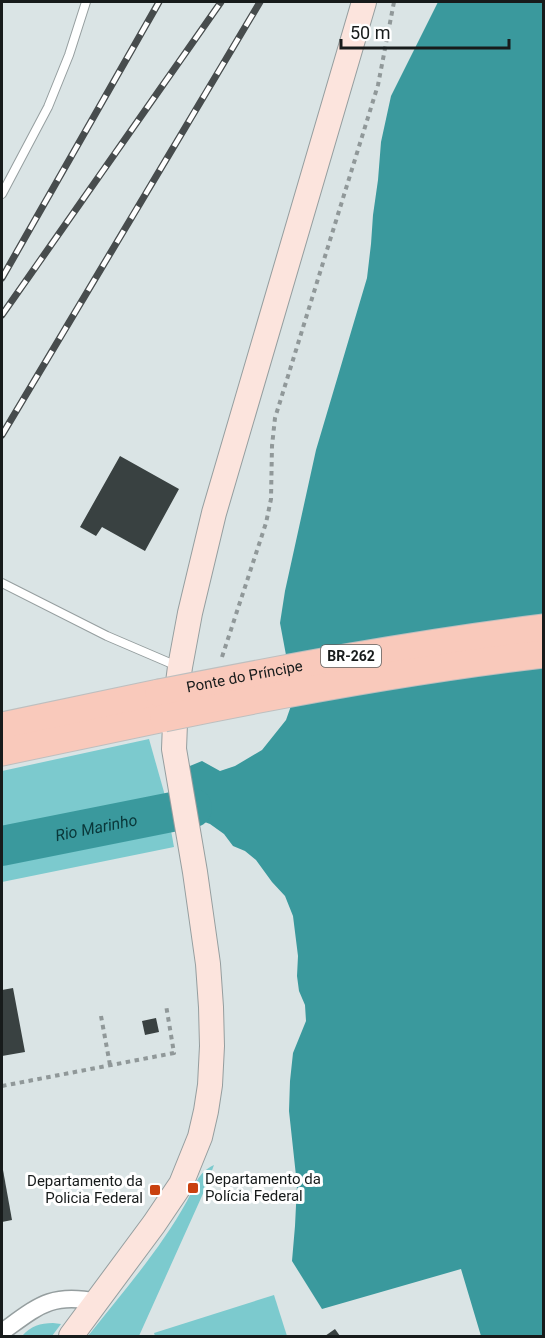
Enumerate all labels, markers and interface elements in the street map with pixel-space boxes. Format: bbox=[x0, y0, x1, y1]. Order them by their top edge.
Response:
scale bar bbox=[341, 12, 509, 50]
text: 50 m bbox=[350, 22, 390, 43]
road number: BR-262 bbox=[321, 645, 381, 667]
street label: Ponte do Príncipe bbox=[185, 657, 304, 696]
water label: Rio Marinho bbox=[53, 810, 139, 845]
place label: Departamento da Polícia Federal bbox=[205, 1170, 321, 1205]
place label: Departamento da Policia Federal bbox=[27, 1172, 143, 1207]
marker: Departamento da Polícia Federal bbox=[186, 1181, 200, 1195]
marker: Departamento da Policia Federal bbox=[148, 1183, 162, 1197]

